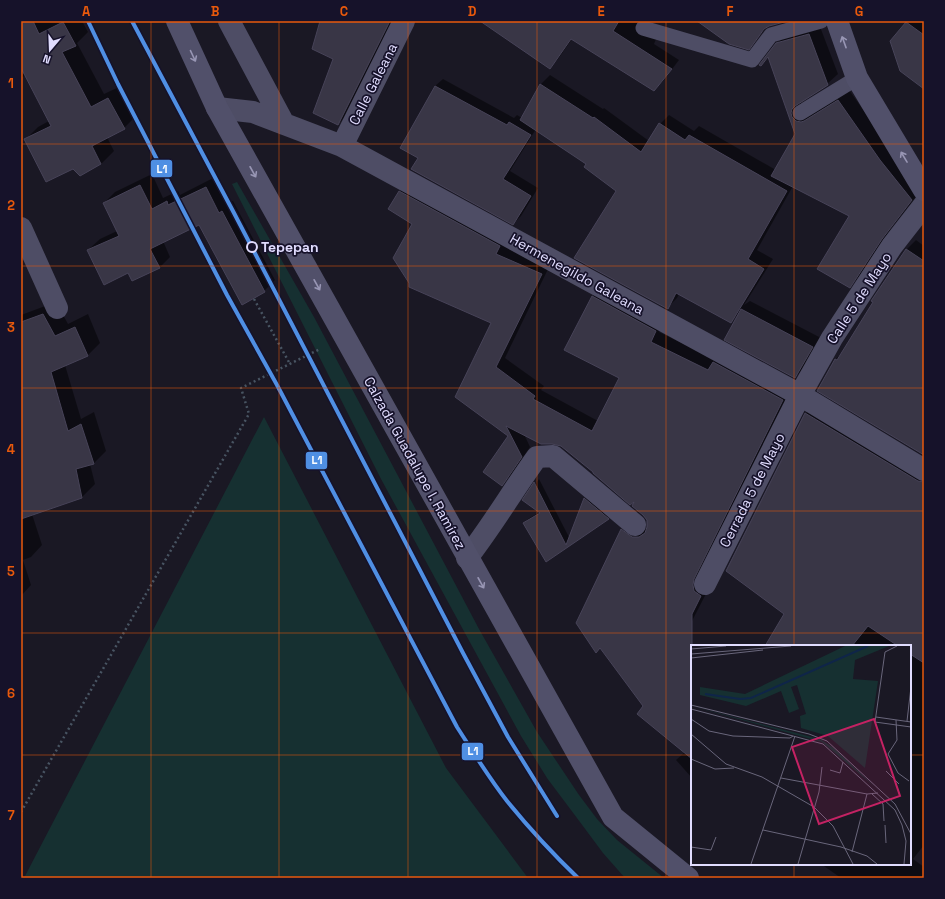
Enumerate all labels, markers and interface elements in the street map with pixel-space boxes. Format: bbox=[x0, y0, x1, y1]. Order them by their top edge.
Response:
text: A bbox=[82, 3, 91, 20]
text: B bbox=[211, 3, 220, 20]
text: C bbox=[340, 3, 348, 20]
text: D bbox=[468, 3, 477, 20]
text: E bbox=[597, 3, 605, 20]
text: F bbox=[727, 3, 734, 20]
text: G bbox=[855, 3, 863, 20]
north arrow bbox=[30, 30, 70, 70]
one-way arrow bbox=[840, 36, 848, 48]
street label: Calle Galeana bbox=[345, 40, 401, 128]
one-way arrow bbox=[190, 50, 198, 62]
text: N bbox=[41, 52, 53, 67]
text: 1 bbox=[8, 75, 14, 92]
one-way arrow bbox=[900, 151, 908, 163]
line badge: L1 bbox=[150, 159, 173, 178]
text: L1 bbox=[157, 162, 167, 176]
one-way arrow bbox=[250, 166, 258, 178]
text: 2 bbox=[7, 197, 15, 214]
street label: Hermenegildo Galeana bbox=[507, 230, 647, 318]
place label: Tepepan bbox=[261, 238, 319, 256]
marker: Tepepan bbox=[246, 241, 258, 253]
street label: Calle 5 de Mayo bbox=[823, 249, 895, 347]
one-way arrow bbox=[313, 279, 321, 291]
text: 3 bbox=[7, 319, 15, 336]
street label: Calzada Guadalupe I. Ramírez bbox=[360, 373, 470, 553]
street label: Cerrada 5 de Mayo bbox=[715, 430, 789, 550]
text: 4 bbox=[7, 441, 15, 458]
line badge: L1 bbox=[305, 451, 328, 470]
text: L1 bbox=[312, 453, 322, 467]
text: 5 bbox=[7, 563, 15, 580]
one-way arrow bbox=[478, 577, 486, 589]
inset map bbox=[691, 645, 911, 865]
text: 6 bbox=[7, 685, 15, 702]
line badge: L1 bbox=[461, 742, 484, 761]
text: L1 bbox=[468, 744, 478, 758]
text: 7 bbox=[7, 807, 15, 824]

